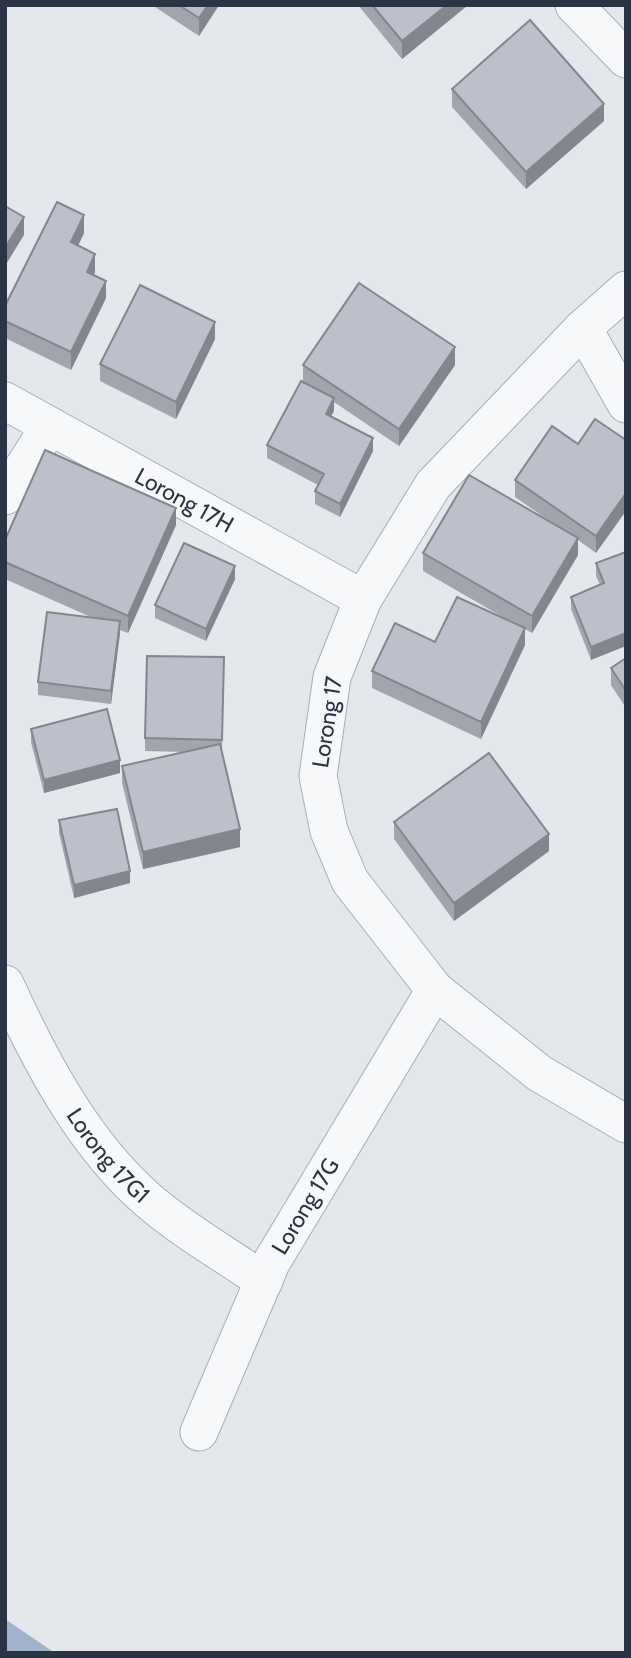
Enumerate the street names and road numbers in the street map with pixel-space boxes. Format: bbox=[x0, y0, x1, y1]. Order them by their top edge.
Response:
street label: Lorong 17H bbox=[130, 462, 239, 539]
street label: Lorong 17 bbox=[306, 674, 348, 770]
street label: Lorong 17G1 bbox=[61, 1103, 155, 1209]
street label: Lorong 17G bbox=[265, 1153, 345, 1259]

